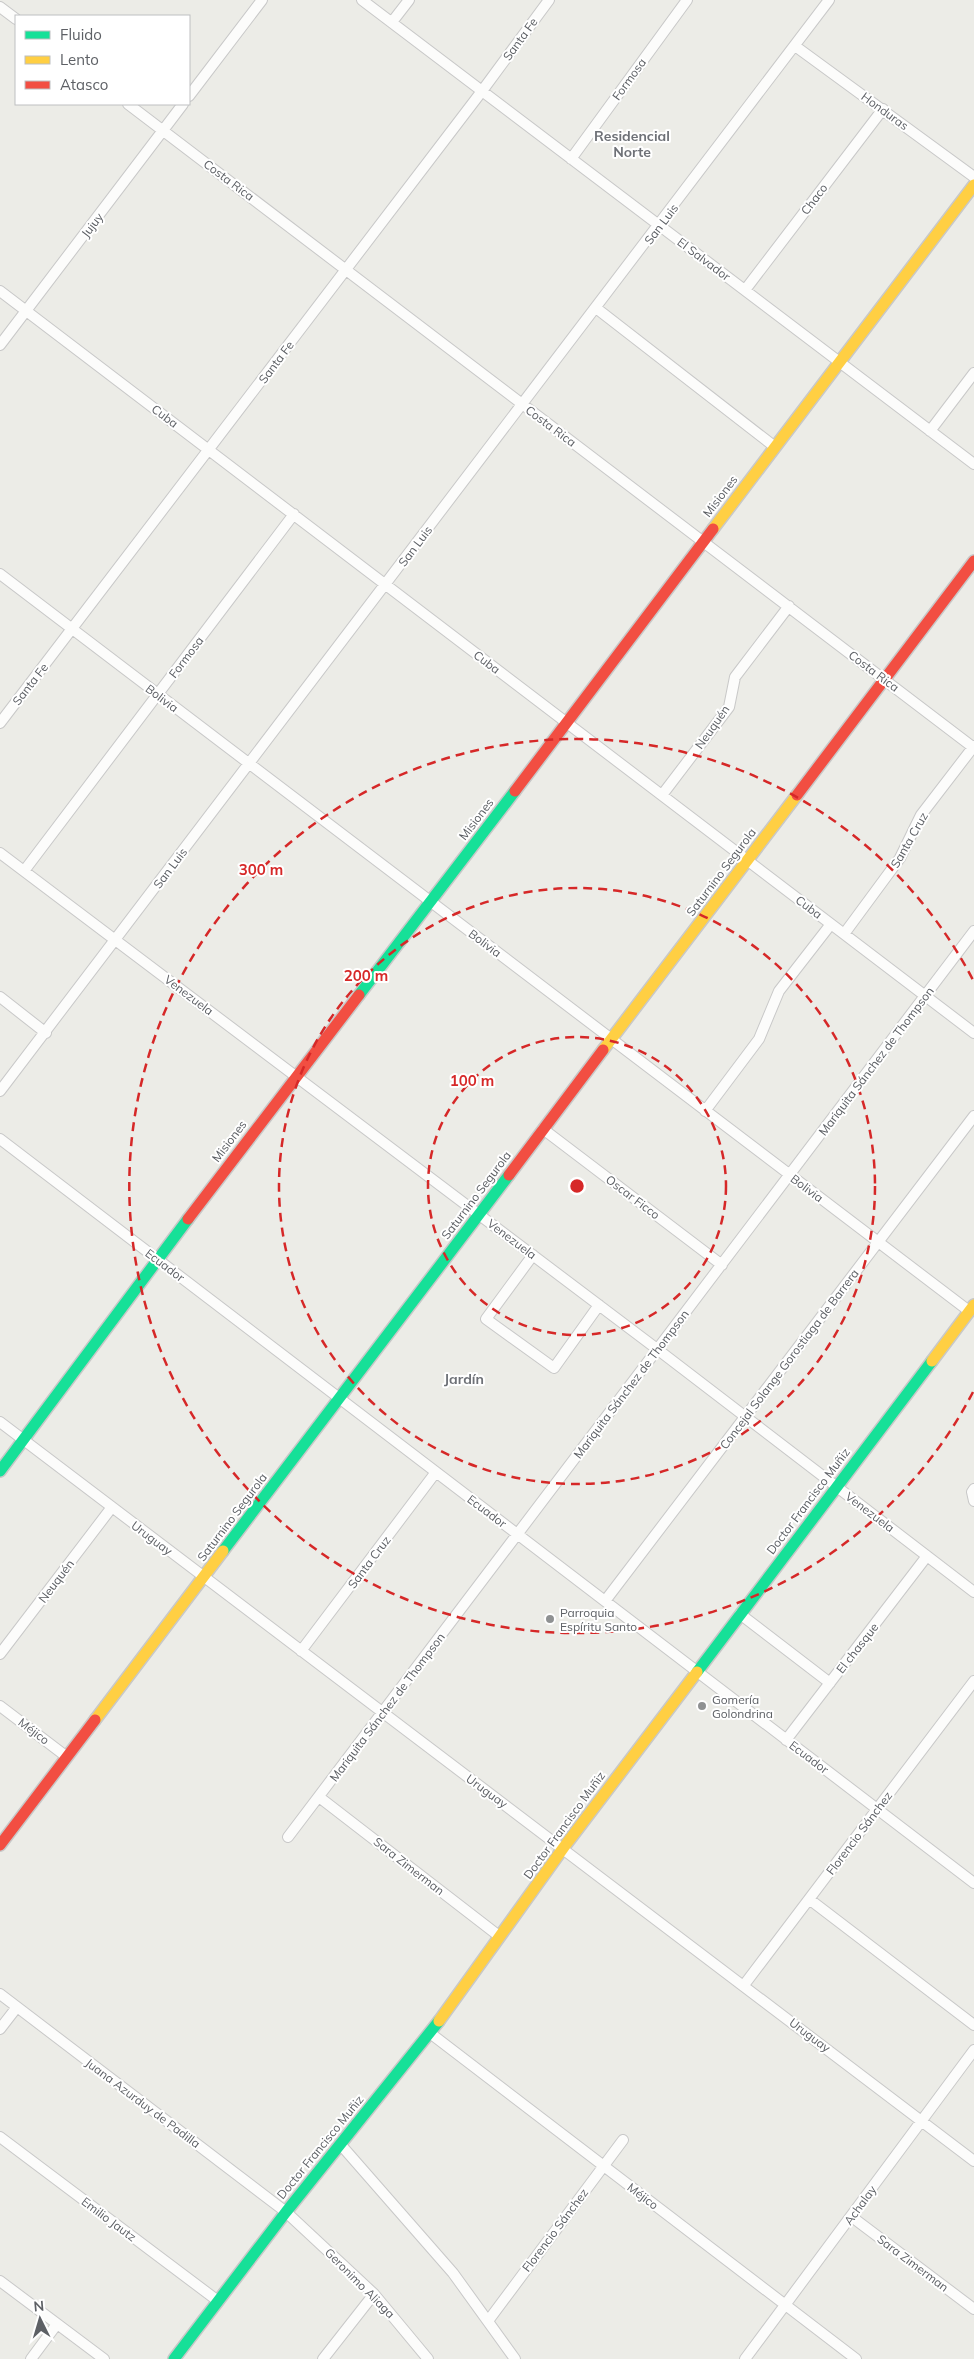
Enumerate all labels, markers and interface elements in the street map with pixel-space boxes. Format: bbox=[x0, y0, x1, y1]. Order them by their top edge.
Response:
legend bbox=[15, 15, 190, 105]
street label: Santa Fe bbox=[499, 15, 541, 63]
text: Fluido bbox=[60, 25, 102, 44]
text: Lento bbox=[60, 50, 99, 69]
street label: Formosa bbox=[609, 55, 649, 103]
text: Atasco bbox=[60, 75, 108, 94]
street label: Honduras bbox=[858, 89, 912, 133]
district label: Residencial Norte bbox=[594, 127, 670, 161]
street label: Costa Rica bbox=[201, 156, 257, 204]
street label: Chaco bbox=[797, 180, 831, 218]
street label: San Luis bbox=[641, 201, 681, 247]
street label: Jujuy bbox=[78, 209, 106, 240]
street label: El Salvador bbox=[675, 234, 734, 284]
street label: Santa Fe bbox=[255, 338, 297, 386]
street label: Cuba bbox=[149, 401, 181, 431]
street label: Costa Rica bbox=[523, 402, 579, 450]
street label: Misiones bbox=[699, 472, 741, 520]
street label: San Luis bbox=[395, 523, 435, 569]
street label: Formosa bbox=[165, 633, 207, 681]
street label: Cuba bbox=[471, 647, 503, 677]
street label: Costa Rica bbox=[846, 647, 902, 695]
street label: Santa Fe bbox=[9, 660, 51, 708]
street label: Bolivia bbox=[143, 681, 181, 715]
street label: Neuquén bbox=[691, 702, 733, 752]
street label: Misiones bbox=[455, 795, 497, 843]
street label: Santa Cruz bbox=[887, 809, 931, 871]
street label: Saturnino Segurola bbox=[683, 825, 759, 919]
street label: San Luis bbox=[150, 845, 190, 891]
text: 300 m bbox=[239, 860, 283, 879]
street label: Cuba bbox=[793, 892, 825, 922]
street label: Bolivia bbox=[466, 926, 504, 960]
text: 200 m bbox=[344, 966, 388, 985]
street label: Venezuela bbox=[162, 972, 216, 1018]
street label: Mariquita Sánchez de Thompson bbox=[815, 984, 937, 1138]
text: 100 m bbox=[450, 1071, 494, 1090]
street label: Misiones bbox=[208, 1117, 250, 1165]
street label: Saturnino Segurola bbox=[438, 1148, 514, 1242]
street label: Bolivia bbox=[788, 1171, 826, 1205]
street label: Oscar Ficco bbox=[603, 1172, 663, 1222]
centre of rings bbox=[568, 1177, 586, 1195]
street label: Venezuela bbox=[485, 1216, 539, 1262]
street label: Ecuador bbox=[142, 1245, 188, 1285]
street label: Concejal Solange Gorostiaga de Barrera bbox=[716, 1266, 862, 1452]
street label: Mariquita Sánchez de Thompson bbox=[570, 1307, 692, 1461]
district label: Jardín bbox=[444, 1370, 484, 1388]
street label: Doctor Francisco Muñiz bbox=[763, 1445, 853, 1557]
street label: Saturnino Segurola bbox=[194, 1470, 270, 1564]
street label: Venezuela bbox=[843, 1489, 897, 1535]
street label: Ecuador bbox=[464, 1491, 510, 1531]
street label: Uruguay bbox=[128, 1518, 176, 1559]
street label: Santa Cruz bbox=[344, 1533, 394, 1591]
street label: Neuquén bbox=[35, 1556, 77, 1606]
place label: Parroquia Espíritu Santo bbox=[560, 1605, 637, 1634]
marker: Parroquia Espíritu Santo bbox=[544, 1613, 556, 1625]
street label: El chasque bbox=[833, 1620, 881, 1676]
street label: Mariquita Sánchez de Thompson bbox=[326, 1630, 448, 1784]
place label: Gomería Golondrina bbox=[712, 1692, 773, 1721]
marker: Gomería Golondrina bbox=[696, 1700, 708, 1712]
street label: Méjico bbox=[15, 1714, 53, 1748]
street label: Ecuador bbox=[786, 1737, 832, 1777]
street label: Doctor Francisco Muñiz bbox=[520, 1768, 608, 1882]
street label: Uruguay bbox=[463, 1771, 511, 1811]
street label: Florencio Sánchez bbox=[823, 1788, 895, 1878]
street label: Sara Zimerman bbox=[371, 1834, 447, 1898]
street label: Uruguay bbox=[786, 2015, 834, 2056]
street label: Juana Azurduy de Padilla bbox=[83, 2055, 203, 2151]
street label: Doctor Francisco Muñiz bbox=[273, 2092, 367, 2202]
street label: Méjico bbox=[624, 2179, 662, 2213]
street label: Achalay bbox=[841, 2182, 880, 2228]
street label: Florencio Sánchez bbox=[519, 2185, 591, 2275]
street label: Emilio Jautz bbox=[79, 2194, 139, 2244]
street label: Sara Zimerman bbox=[874, 2231, 952, 2295]
street label: Geronimo Aliaga bbox=[322, 2245, 398, 2321]
north arrow bbox=[15, 2294, 65, 2344]
text: N bbox=[33, 2297, 45, 2315]

